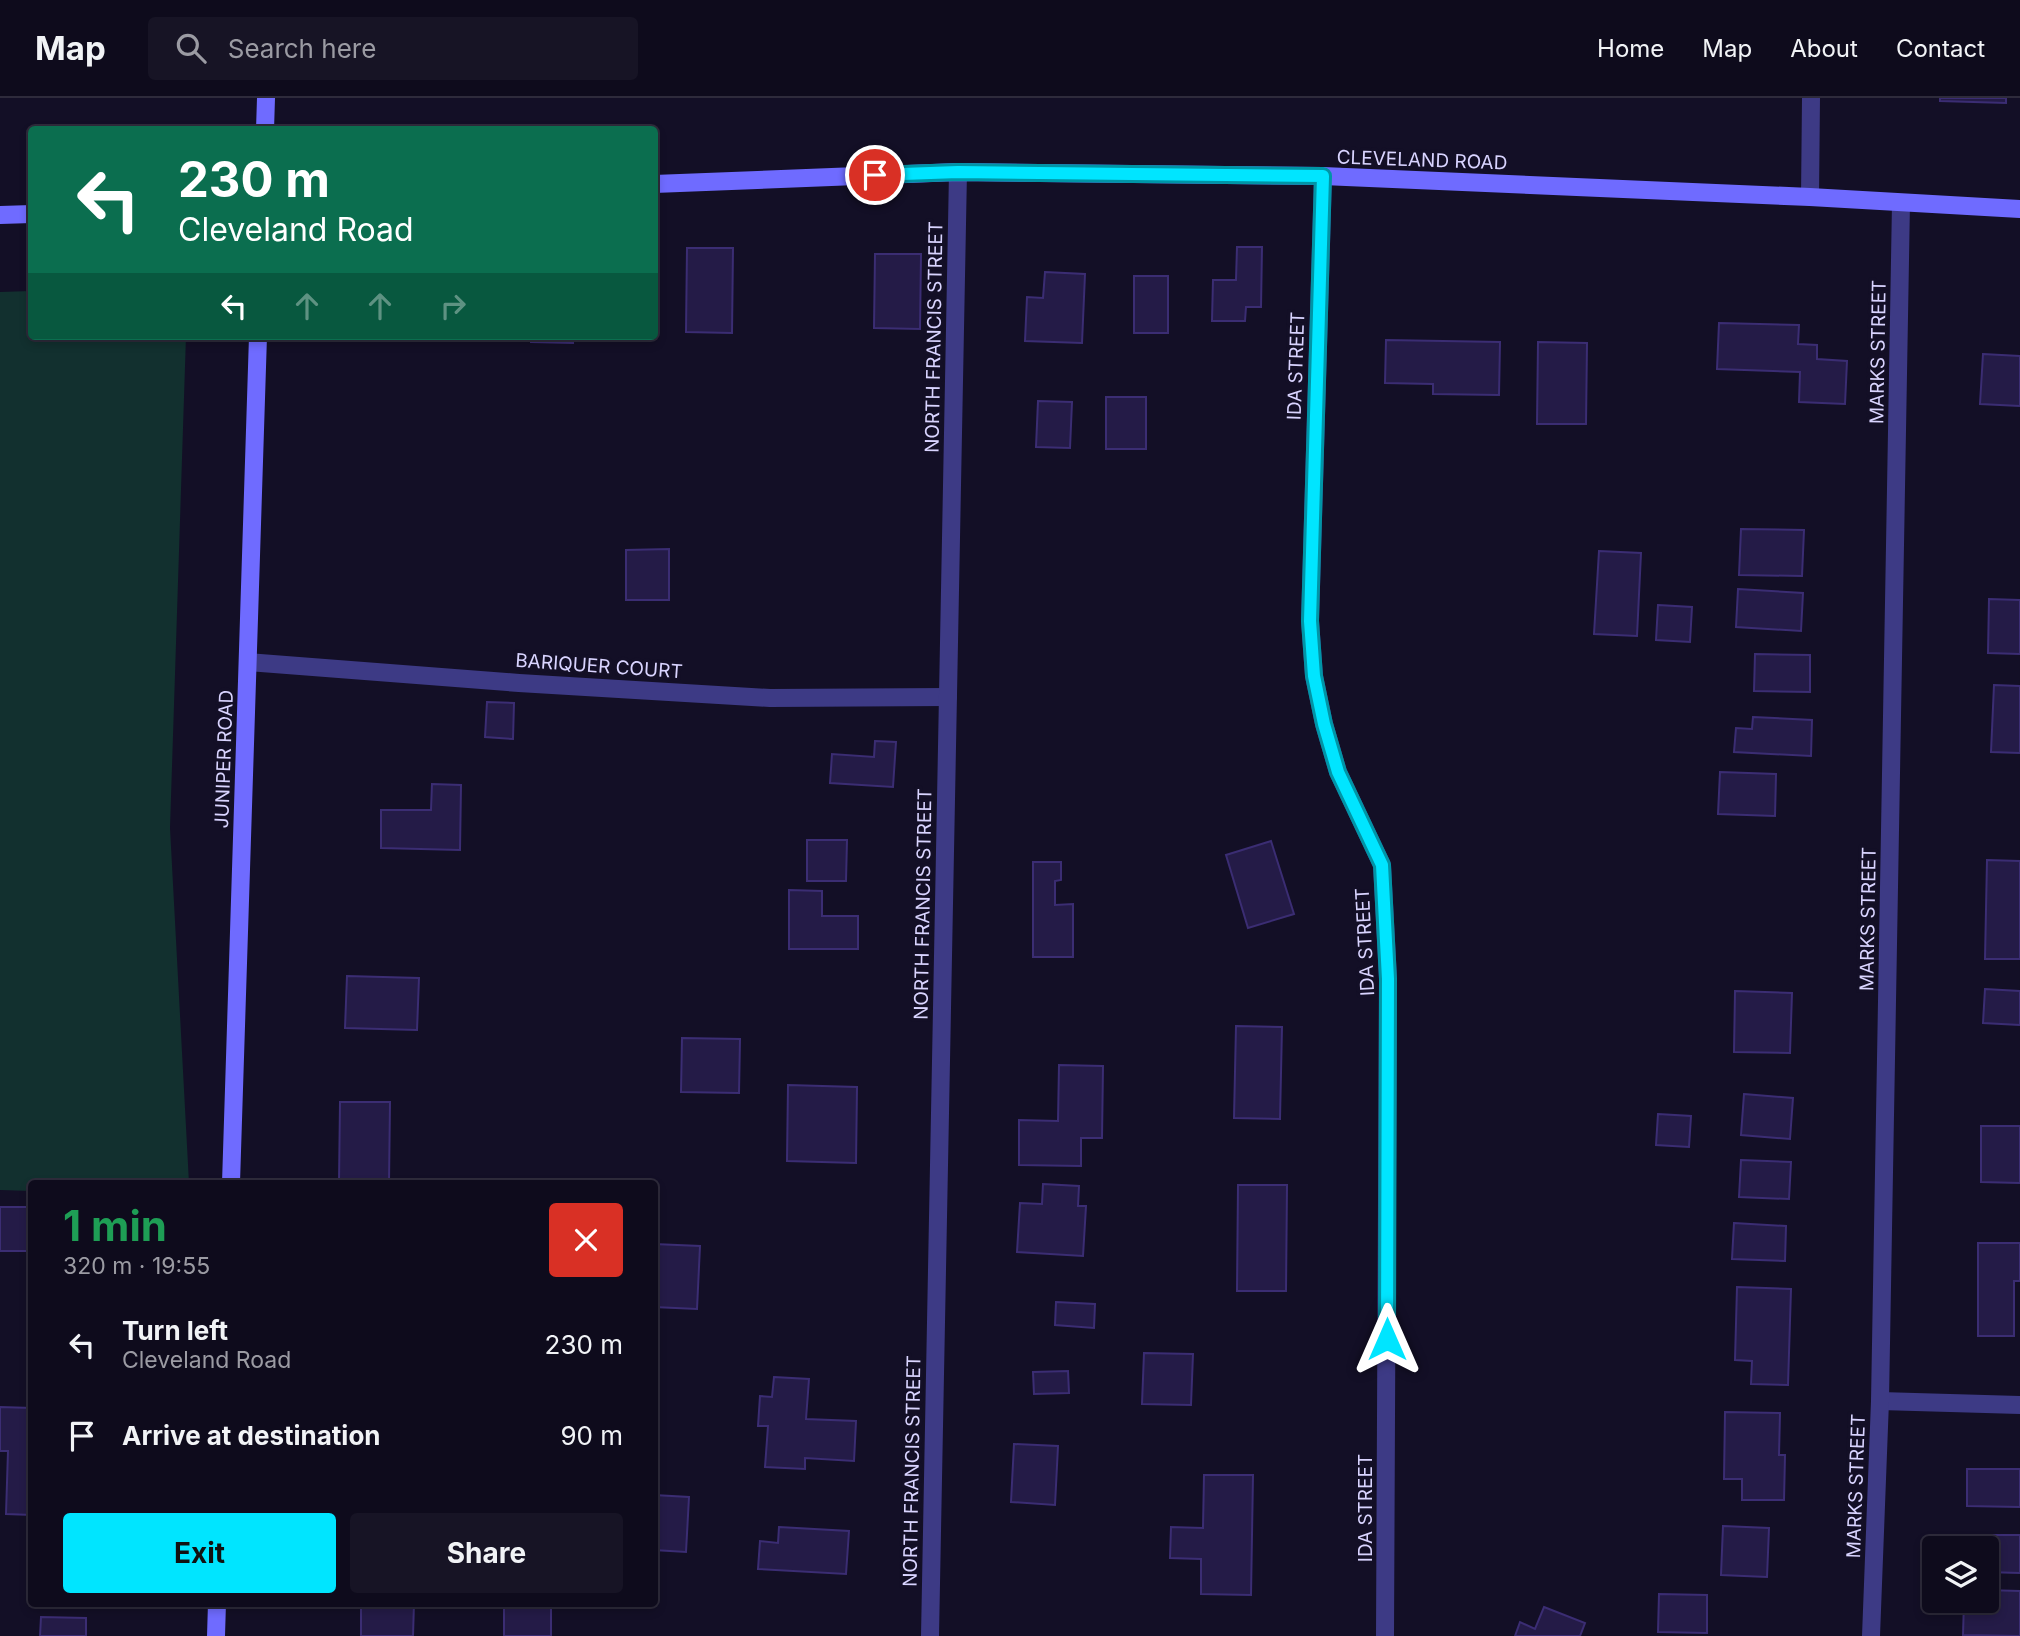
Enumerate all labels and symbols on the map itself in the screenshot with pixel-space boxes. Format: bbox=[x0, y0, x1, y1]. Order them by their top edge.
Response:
pin bbox=[845, 145, 905, 205]
street label: CLEVELAND ROAD bbox=[1336, 146, 1508, 174]
street label: NORTH FRANCIS STREET bbox=[920, 221, 948, 453]
street label: MARKS STREET bbox=[1865, 280, 1891, 424]
street label: IDA STREET bbox=[1283, 311, 1309, 421]
street label: BARIQUER COURT bbox=[515, 649, 683, 683]
street label: JUNIPER ROAD bbox=[210, 689, 238, 829]
street label: NORTH FRANCIS STREET bbox=[909, 788, 937, 1020]
street label: MARKS STREET bbox=[1855, 847, 1881, 991]
street label: IDA STREET bbox=[1351, 887, 1379, 997]
position arrow bbox=[1350, 1302, 1424, 1376]
street label: NORTH FRANCIS STREET bbox=[898, 1355, 926, 1587]
street label: MARKS STREET bbox=[1842, 1413, 1870, 1559]
street label: IDA STREET bbox=[1354, 1454, 1377, 1562]

